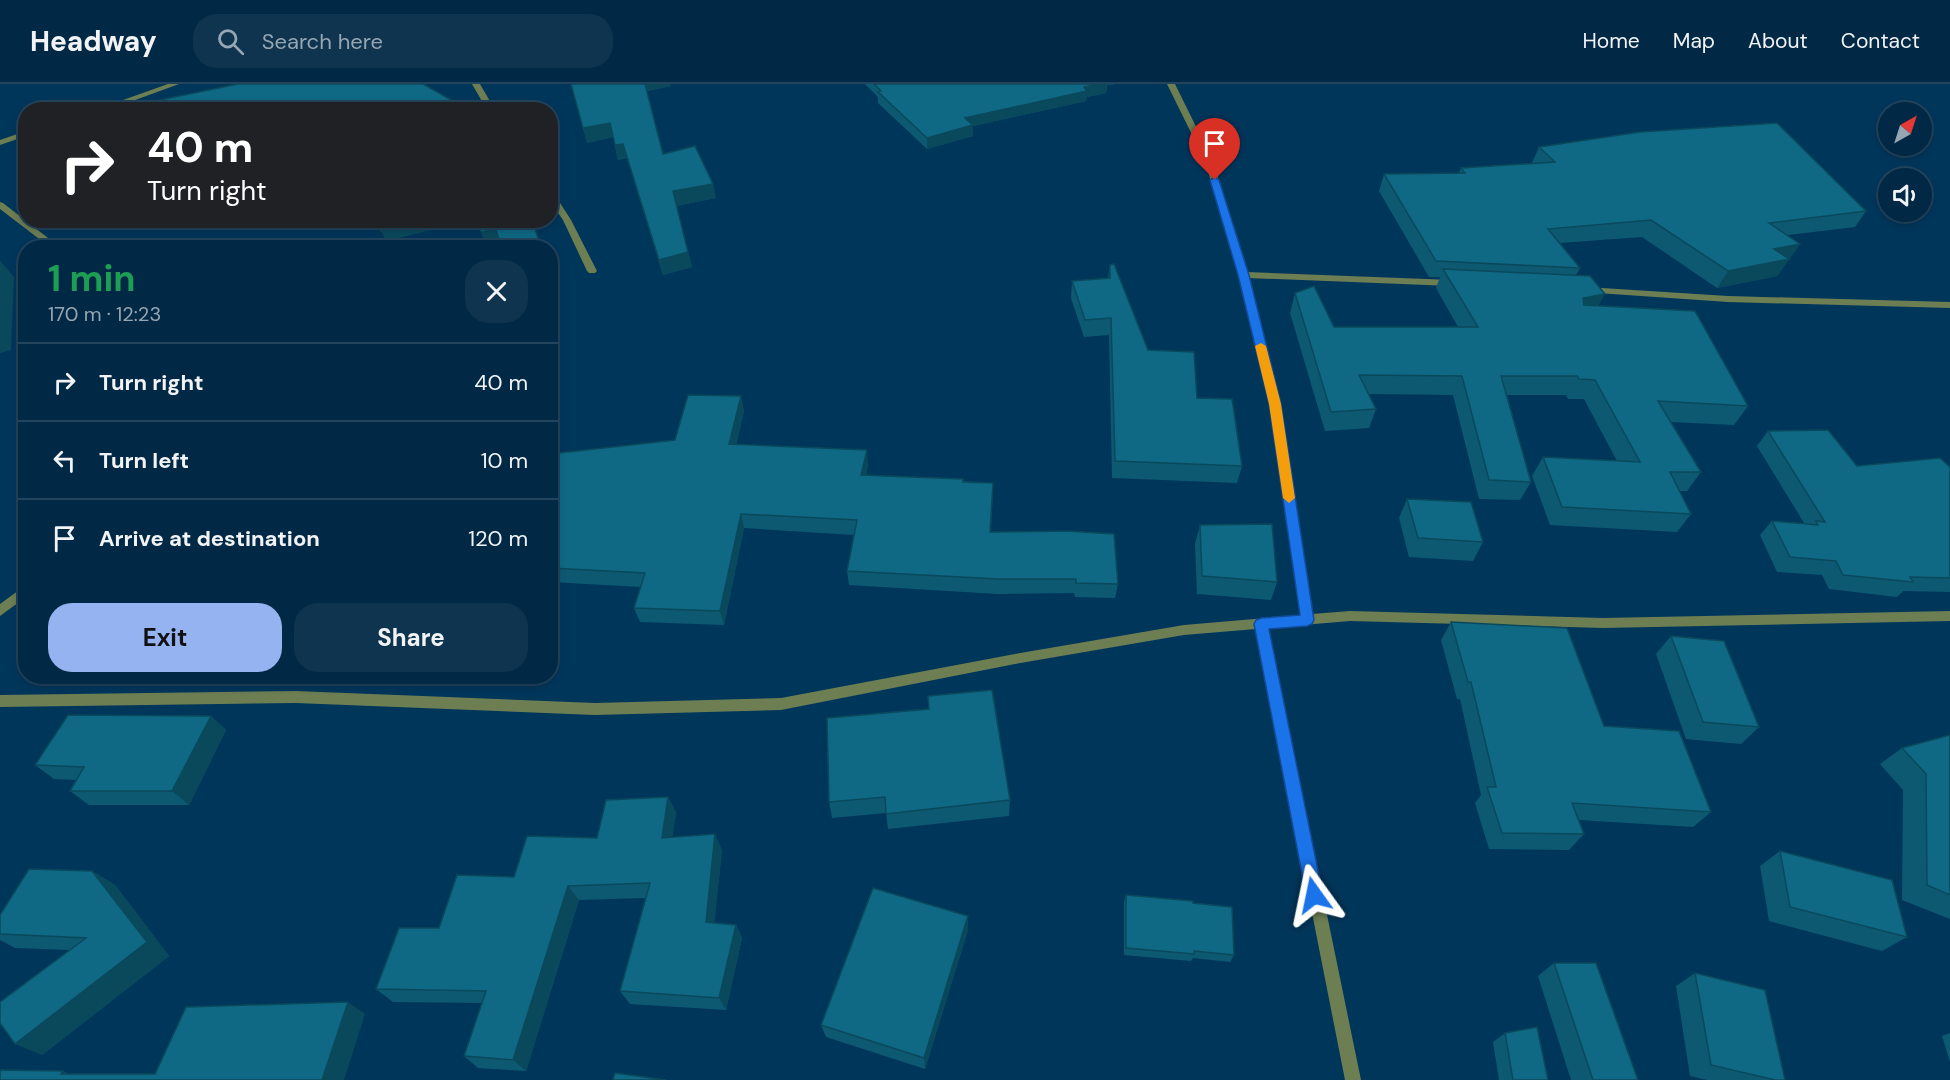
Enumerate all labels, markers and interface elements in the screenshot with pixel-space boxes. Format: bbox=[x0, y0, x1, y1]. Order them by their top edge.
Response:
search box bbox=[193, 14, 613, 68]
text: Headway bbox=[30, 23, 157, 60]
icon: search bbox=[214, 25, 247, 58]
text: Search here bbox=[262, 27, 383, 56]
text: Home bbox=[1582, 27, 1640, 55]
text: Map bbox=[1673, 27, 1715, 55]
text: About bbox=[1748, 27, 1808, 55]
text: Contact bbox=[1841, 27, 1920, 55]
north arrow bbox=[1878, 102, 1932, 156]
map controls bbox=[1878, 102, 1932, 222]
pin bbox=[1189, 118, 1240, 180]
text: 40 m bbox=[147, 120, 253, 175]
icon: right bbox=[48, 126, 126, 204]
icon: arrive bbox=[1198, 127, 1231, 160]
button: sound bbox=[1878, 168, 1932, 222]
text: Turn right bbox=[147, 173, 267, 208]
text: 1 min bbox=[48, 255, 136, 302]
button: close bbox=[465, 260, 528, 323]
text: 170 m · 12:23 bbox=[48, 301, 161, 327]
icon: right bbox=[48, 366, 81, 399]
text: Turn right bbox=[99, 368, 204, 397]
text: 40 m bbox=[474, 368, 528, 397]
icon: left bbox=[48, 444, 81, 477]
text: Turn left bbox=[99, 446, 189, 475]
text: 10 m bbox=[481, 446, 528, 475]
icon: arrive bbox=[48, 522, 81, 555]
text: Arrive at destination bbox=[99, 524, 320, 553]
text: 120 m bbox=[468, 524, 528, 553]
button: Exit bbox=[48, 603, 282, 672]
button: Share bbox=[294, 603, 528, 672]
position arrow bbox=[1282, 863, 1346, 927]

